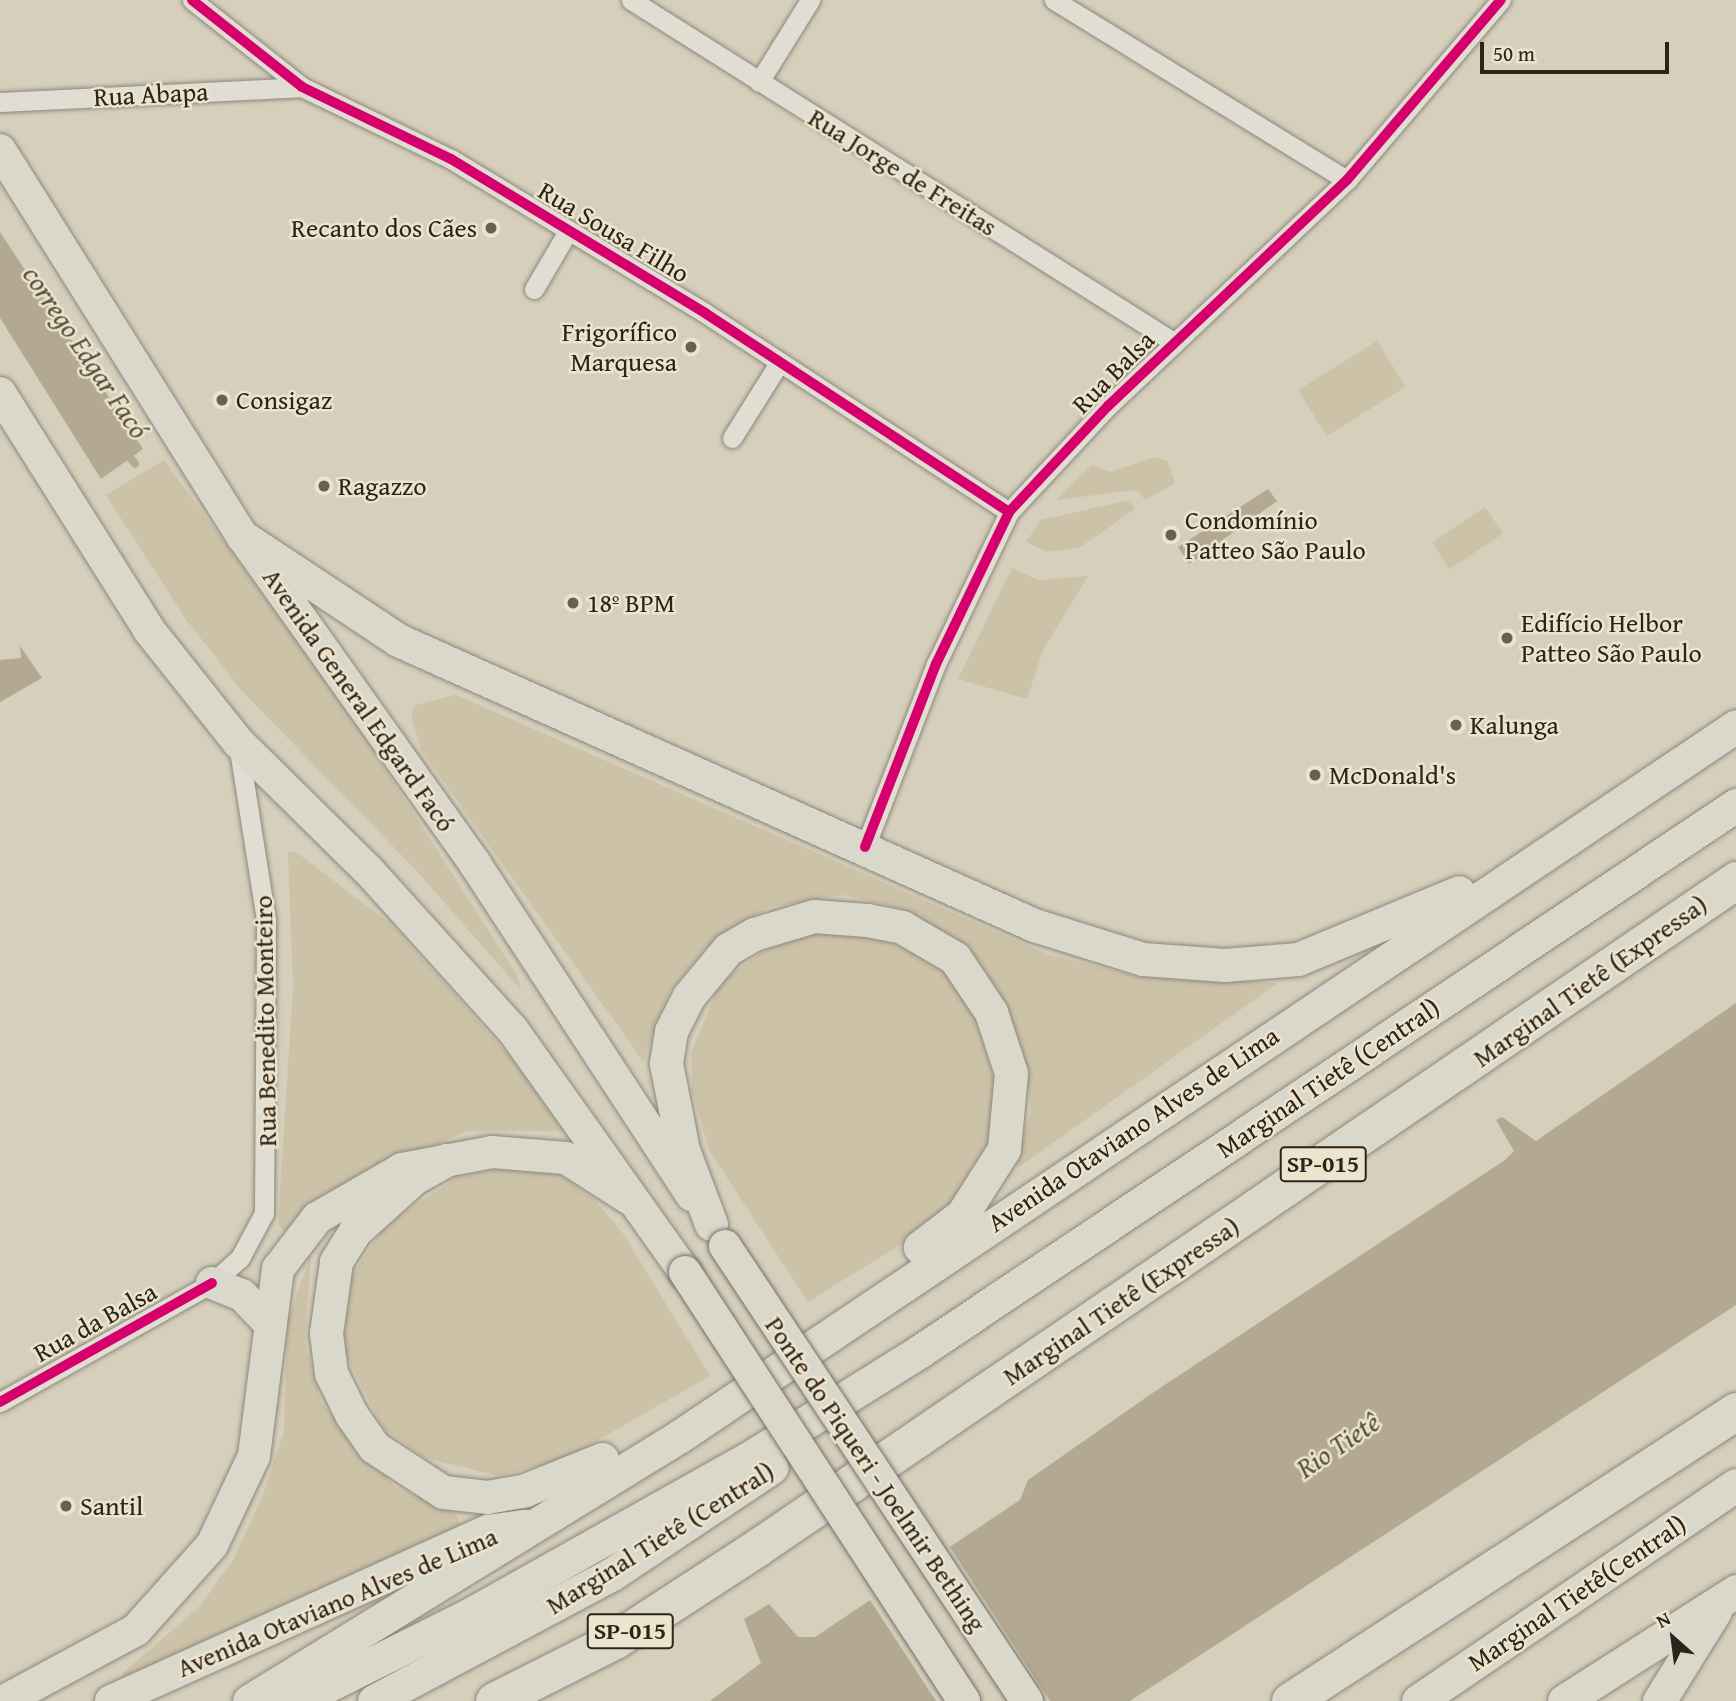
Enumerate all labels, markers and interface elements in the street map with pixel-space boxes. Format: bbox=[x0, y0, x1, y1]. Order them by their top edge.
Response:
scale bar bbox=[1484, 28, 1673, 72]
text: 50 m bbox=[1493, 38, 1535, 69]
street label: Rua Abapa bbox=[93, 75, 209, 113]
street label: Rua Jorge de Freitas bbox=[803, 101, 1003, 243]
street label: Rua Sousa Filho bbox=[533, 175, 695, 289]
place label: Recanto dos Cães bbox=[291, 212, 477, 244]
marker: Recanto dos Cães bbox=[483, 220, 499, 236]
water label: corrego Edgar Facó bbox=[16, 259, 156, 445]
place label: Frigorífico Marquesa bbox=[562, 316, 677, 378]
street label: Rua Balsa bbox=[1065, 324, 1161, 420]
marker: Frigorífico Marquesa bbox=[683, 339, 699, 355]
place label: Consigaz bbox=[236, 384, 332, 416]
marker: Consigaz bbox=[214, 392, 230, 408]
place label: Ragazzo bbox=[338, 470, 426, 502]
marker: Ragazzo bbox=[316, 478, 332, 494]
place label: Condomínio Patteo São Paulo bbox=[1185, 504, 1366, 566]
marker: Condomínio Patteo São Paulo bbox=[1163, 527, 1179, 543]
street label: Avenida General Edgard Facó bbox=[256, 562, 462, 838]
place label: 18º BPM bbox=[587, 587, 675, 619]
marker: 18º BPM bbox=[565, 595, 581, 611]
place label: Edifício Helbor Patteo São Paulo bbox=[1521, 607, 1702, 668]
marker: Edifício Helbor Patteo São Paulo bbox=[1499, 630, 1515, 646]
place label: Kalunga bbox=[1470, 709, 1559, 741]
marker: Kalunga bbox=[1448, 717, 1464, 733]
place label: McDonald's bbox=[1329, 759, 1456, 791]
marker: McDonald's bbox=[1307, 767, 1323, 783]
street label: Marginal Tietê (Expressa) bbox=[1467, 888, 1713, 1074]
street label: Rua Benedito Monteiro bbox=[247, 895, 283, 1147]
street label: Marginal Tietê (Central) bbox=[1210, 992, 1446, 1164]
street label: Avenida Otaviano Alves de Lima bbox=[981, 1020, 1285, 1238]
road number: SP-015 bbox=[1279, 1144, 1367, 1184]
street label: Marginal Tietê (Expressa) bbox=[997, 1210, 1245, 1392]
street label: Rua da Balsa bbox=[28, 1275, 162, 1369]
street label: Ponte do Piqueri - Joelmir Bething bbox=[759, 1311, 993, 1637]
water label: Rio Tietê bbox=[1290, 1405, 1386, 1485]
street label: Marginal Tietê (Central) bbox=[540, 1455, 780, 1621]
place label: Santil bbox=[80, 1490, 143, 1522]
marker: Santil bbox=[58, 1498, 74, 1514]
street label: Marginal Tietê(Central) bbox=[1462, 1508, 1692, 1678]
street label: Avenida Otaviano Alves de Lima bbox=[172, 1520, 502, 1684]
north arrow bbox=[1638, 1603, 1708, 1673]
text: N bbox=[1651, 1604, 1675, 1635]
road number: SP-015 bbox=[586, 1610, 674, 1652]

